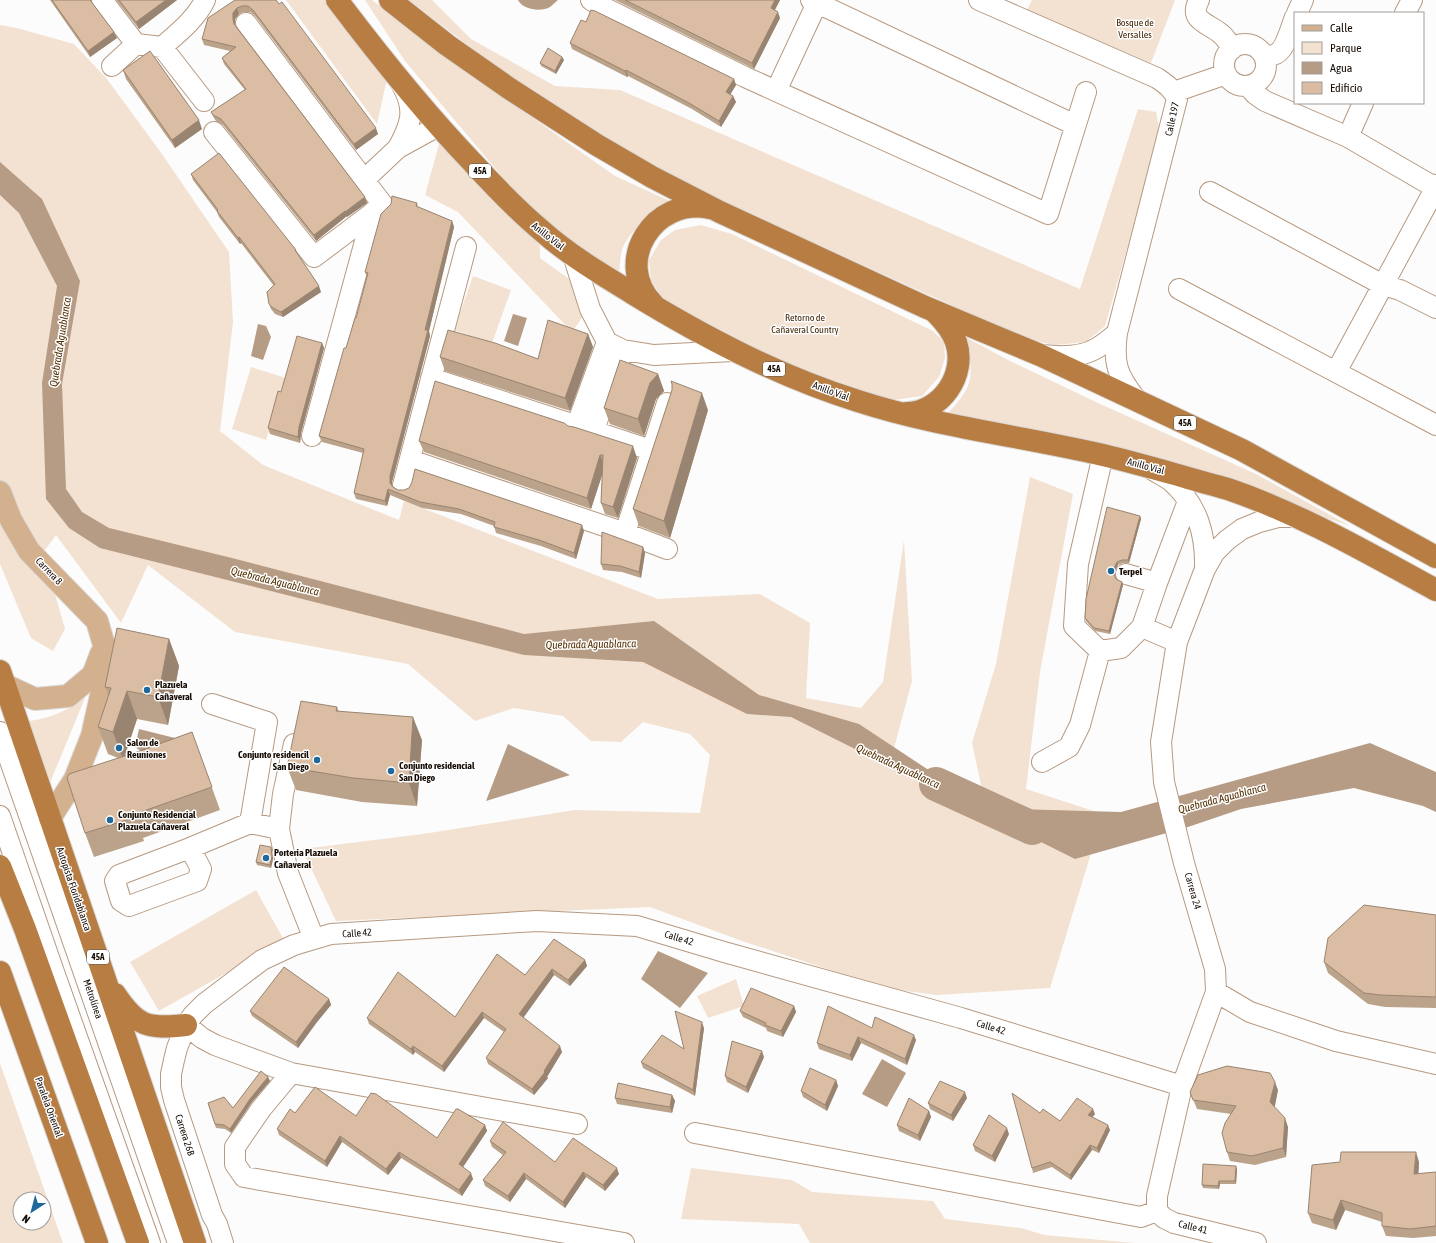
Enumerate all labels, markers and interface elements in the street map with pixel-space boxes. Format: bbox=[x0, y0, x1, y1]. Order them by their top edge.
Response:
legend bbox=[1294, 12, 1424, 104]
park label: Bosque de Versalles bbox=[1116, 17, 1154, 40]
text: Calle bbox=[1330, 21, 1353, 35]
text: Parque bbox=[1330, 41, 1362, 55]
text: Agua bbox=[1330, 61, 1352, 75]
text: Edificio bbox=[1330, 81, 1363, 95]
street label: Calle 197 bbox=[1163, 101, 1181, 137]
road number: 45A bbox=[469, 164, 491, 178]
street label: Anillo Víal bbox=[530, 220, 567, 252]
water label: Quebrada Aguablanca bbox=[47, 296, 73, 388]
park label: Retorno de Cañaveral Country bbox=[771, 312, 839, 335]
road number: 45A bbox=[763, 362, 785, 376]
street label: Anillo Víal bbox=[811, 379, 851, 403]
road number: 45A bbox=[1174, 416, 1196, 430]
street label: Anillo Víal bbox=[1126, 456, 1166, 476]
street label: Carrera 8 bbox=[34, 555, 65, 587]
water label: Quebrada Aguablanca bbox=[230, 564, 320, 598]
marker: Terpel bbox=[1106, 566, 1116, 576]
place label: Terpel bbox=[1119, 566, 1143, 577]
water label: Quebrada Aguablanca bbox=[546, 637, 636, 651]
place label: Plazuela Cañaveral bbox=[155, 679, 193, 702]
marker: Plazuela Cañaveral bbox=[142, 685, 152, 695]
place label: Salon de Reuniones bbox=[127, 737, 167, 760]
water label: Quebrada Aguablanca bbox=[854, 741, 942, 791]
marker: Salon de Reuniones bbox=[114, 743, 124, 753]
place label: Conjunto residencil San Diego bbox=[238, 749, 309, 772]
marker: Conjunto residencil San Diego bbox=[312, 755, 322, 765]
place label: Conjunto residencial San Diego bbox=[399, 760, 475, 783]
marker: Conjunto residencial San Diego bbox=[386, 766, 396, 776]
water label: Quebrada Aguablanca bbox=[1177, 781, 1267, 815]
place label: Conjunto Residencial Plazuela Cañaveral bbox=[118, 809, 196, 832]
marker: Conjunto Residencial Plazuela Cañaveral bbox=[105, 815, 115, 825]
street label: Autopista Floridablanca bbox=[55, 846, 94, 933]
place label: Porteria Plazuela Cañaveral bbox=[274, 847, 338, 870]
marker: Porteria Plazuela Cañaveral bbox=[261, 853, 271, 863]
street label: Carrera 24 bbox=[1183, 871, 1204, 911]
street label: Calle 42 bbox=[342, 926, 372, 940]
street label: Calle 42 bbox=[663, 928, 695, 948]
road number: 45A bbox=[87, 950, 109, 964]
street label: Metrolínea bbox=[81, 978, 105, 1020]
street label: Calle 42 bbox=[975, 1017, 1007, 1037]
street label: Paralela Oriental bbox=[33, 1075, 65, 1139]
street label: Carrera 26B bbox=[173, 1113, 197, 1157]
north arrow bbox=[12, 1191, 52, 1231]
text: N bbox=[20, 1212, 32, 1226]
street label: Calle 41 bbox=[1177, 1218, 1209, 1236]

